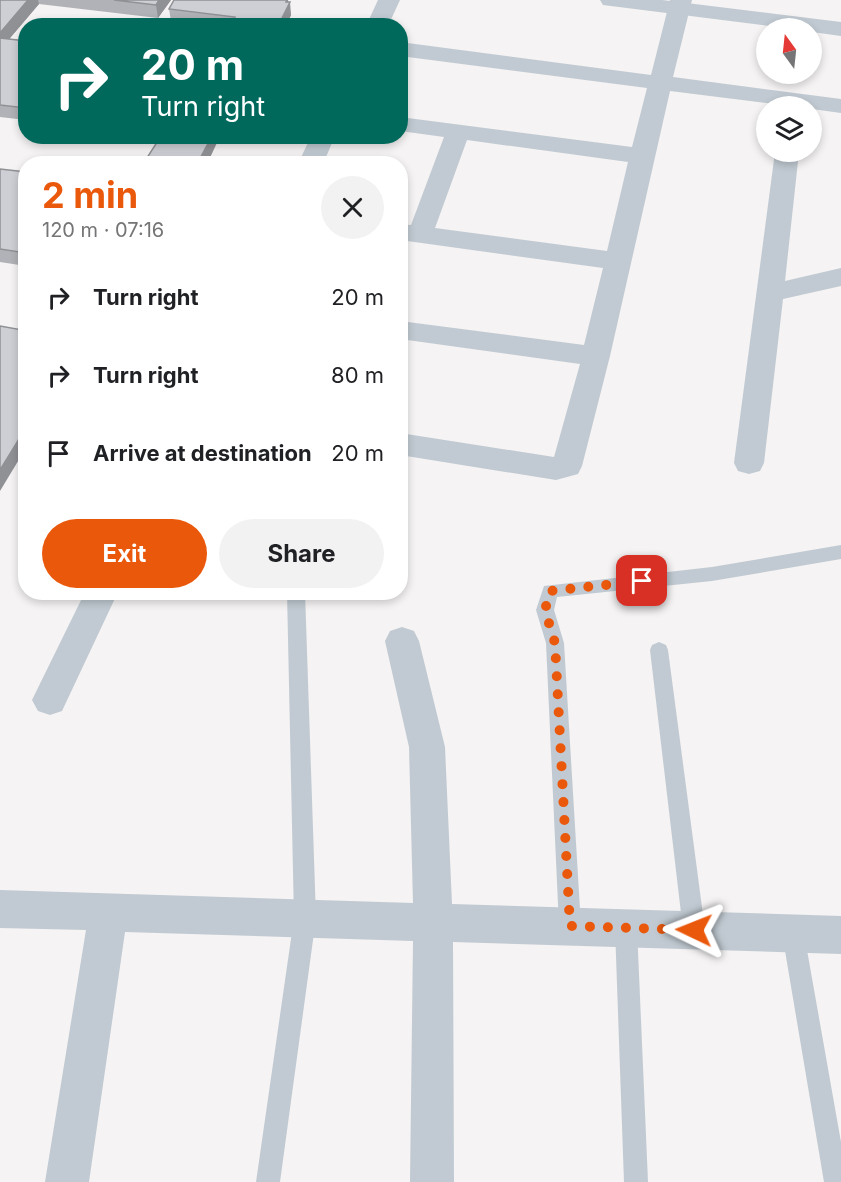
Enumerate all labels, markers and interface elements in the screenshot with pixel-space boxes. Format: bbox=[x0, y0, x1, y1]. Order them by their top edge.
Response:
north arrow bbox=[756, 18, 822, 84]
map controls bbox=[756, 18, 822, 162]
text: 20 m bbox=[141, 39, 244, 90]
icon: right bbox=[42, 42, 120, 120]
text: Turn right bbox=[141, 90, 265, 123]
button: layers bbox=[756, 96, 822, 162]
text: 2 min bbox=[42, 173, 138, 217]
button: close bbox=[321, 176, 384, 239]
text: 120 m · 07:16 bbox=[42, 218, 164, 242]
icon: right bbox=[42, 281, 75, 314]
text: Turn right bbox=[93, 284, 199, 310]
text: 20 m bbox=[331, 284, 384, 310]
icon: right bbox=[42, 359, 75, 392]
text: Turn right bbox=[93, 362, 199, 388]
text: 80 m bbox=[331, 362, 384, 388]
icon: arrive bbox=[42, 437, 75, 470]
text: Arrive at destination bbox=[93, 440, 312, 466]
text: 20 m bbox=[331, 440, 384, 466]
button: Exit bbox=[42, 519, 207, 588]
button: Share bbox=[219, 519, 384, 588]
pin bbox=[616, 555, 667, 606]
icon: arrive bbox=[625, 564, 658, 597]
position arrow bbox=[662, 898, 726, 962]

